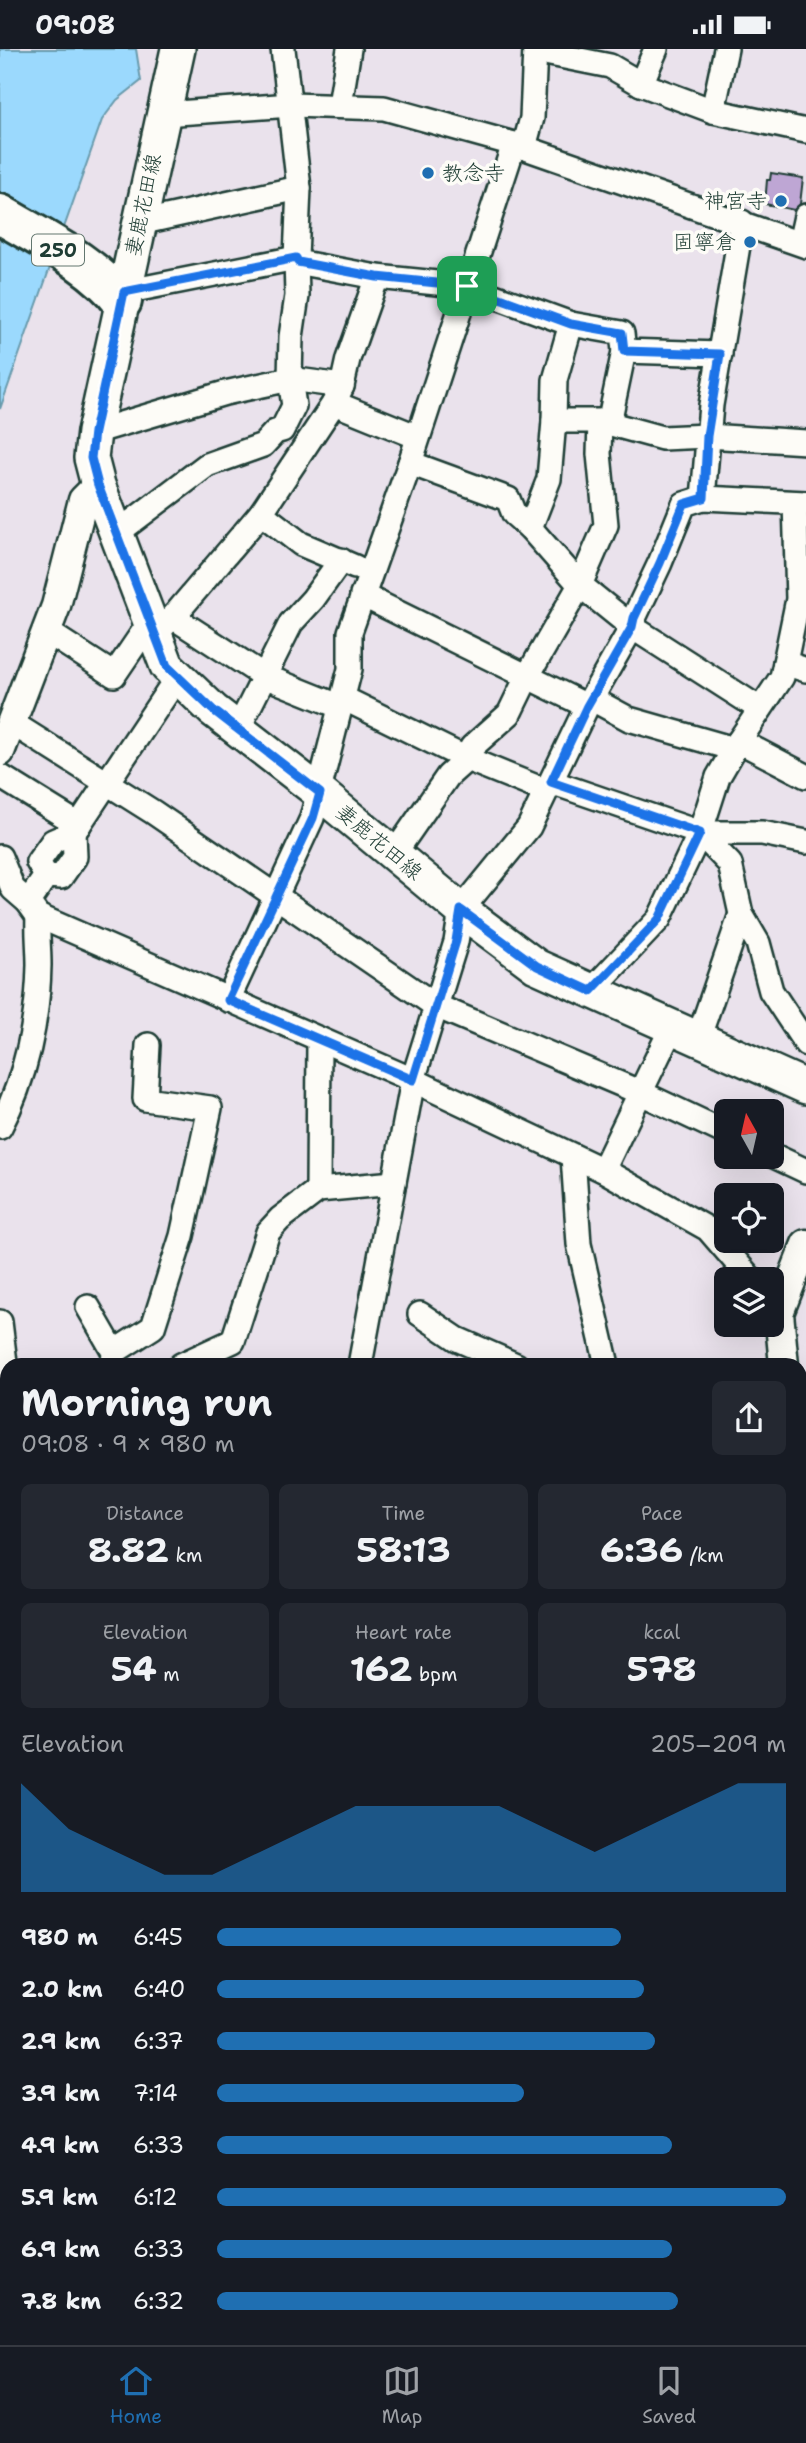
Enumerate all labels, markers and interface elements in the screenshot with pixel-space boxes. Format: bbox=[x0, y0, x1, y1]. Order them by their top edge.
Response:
text: 09:08 bbox=[35, 7, 115, 42]
street label: 妻鹿花田線 bbox=[118, 151, 168, 259]
place label: 教念寺 bbox=[442, 159, 505, 187]
marker: 教念寺 bbox=[420, 165, 436, 181]
place label: 神宮寺 bbox=[704, 187, 767, 215]
marker: 神宮寺 bbox=[773, 193, 789, 209]
place label: 固寧倉 bbox=[673, 228, 736, 256]
marker: 固寧倉 bbox=[742, 234, 758, 250]
road number: 250 bbox=[32, 235, 84, 265]
pin bbox=[437, 256, 497, 316]
icon: arrive bbox=[448, 267, 486, 305]
street label: 妻鹿花田線 bbox=[330, 798, 428, 886]
north arrow bbox=[714, 1099, 784, 1169]
map controls bbox=[714, 1099, 784, 1337]
button: locate bbox=[714, 1183, 784, 1253]
button: layers bbox=[714, 1267, 784, 1337]
text: Morning run bbox=[21, 1377, 272, 1428]
button: share bbox=[712, 1381, 786, 1455]
text: 09:08 · 9 × 980 m bbox=[21, 1429, 235, 1459]
text: Distance bbox=[106, 1501, 184, 1526]
text: Time bbox=[382, 1501, 425, 1526]
text: Pace bbox=[641, 1501, 683, 1526]
text: 8.82 bbox=[88, 1526, 169, 1573]
text: 58:13 bbox=[356, 1526, 451, 1573]
text: 6:36 bbox=[600, 1526, 683, 1573]
text: km bbox=[169, 1543, 202, 1568]
text: /km bbox=[683, 1543, 724, 1568]
text: Elevation bbox=[103, 1620, 188, 1645]
text: Heart rate bbox=[355, 1620, 452, 1645]
text: kcal bbox=[643, 1620, 680, 1645]
text: 54 bbox=[111, 1645, 157, 1692]
text: 162 bbox=[350, 1645, 413, 1692]
text: 578 bbox=[627, 1645, 697, 1692]
text: m bbox=[157, 1662, 180, 1687]
text: bpm bbox=[413, 1662, 457, 1687]
text: Elevation bbox=[21, 1729, 124, 1759]
text: 205–209 m bbox=[650, 1729, 786, 1759]
text: 980 m bbox=[21, 1922, 98, 1952]
text: 6:45 bbox=[133, 1922, 183, 1952]
text: 2.0 km bbox=[21, 1974, 103, 2004]
text: 6:40 bbox=[133, 1974, 185, 2004]
text: 2.9 km bbox=[21, 2026, 100, 2056]
text: 6:37 bbox=[133, 2026, 184, 2056]
text: 3.9 km bbox=[21, 2078, 100, 2108]
text: 7:14 bbox=[133, 2078, 178, 2108]
text: 4.9 km bbox=[21, 2130, 99, 2160]
text: 6:33 bbox=[133, 2130, 184, 2160]
text: 5.9 km bbox=[21, 2182, 98, 2212]
text: 6:12 bbox=[133, 2182, 178, 2212]
text: 6.9 km bbox=[21, 2234, 100, 2264]
text: 6:33 bbox=[133, 2234, 184, 2264]
text: 7.8 km bbox=[21, 2286, 101, 2316]
text: 6:32 bbox=[133, 2286, 184, 2316]
tab: Home bbox=[110, 2362, 162, 2429]
tab: Map bbox=[382, 2362, 422, 2429]
tab: Saved bbox=[642, 2362, 696, 2429]

